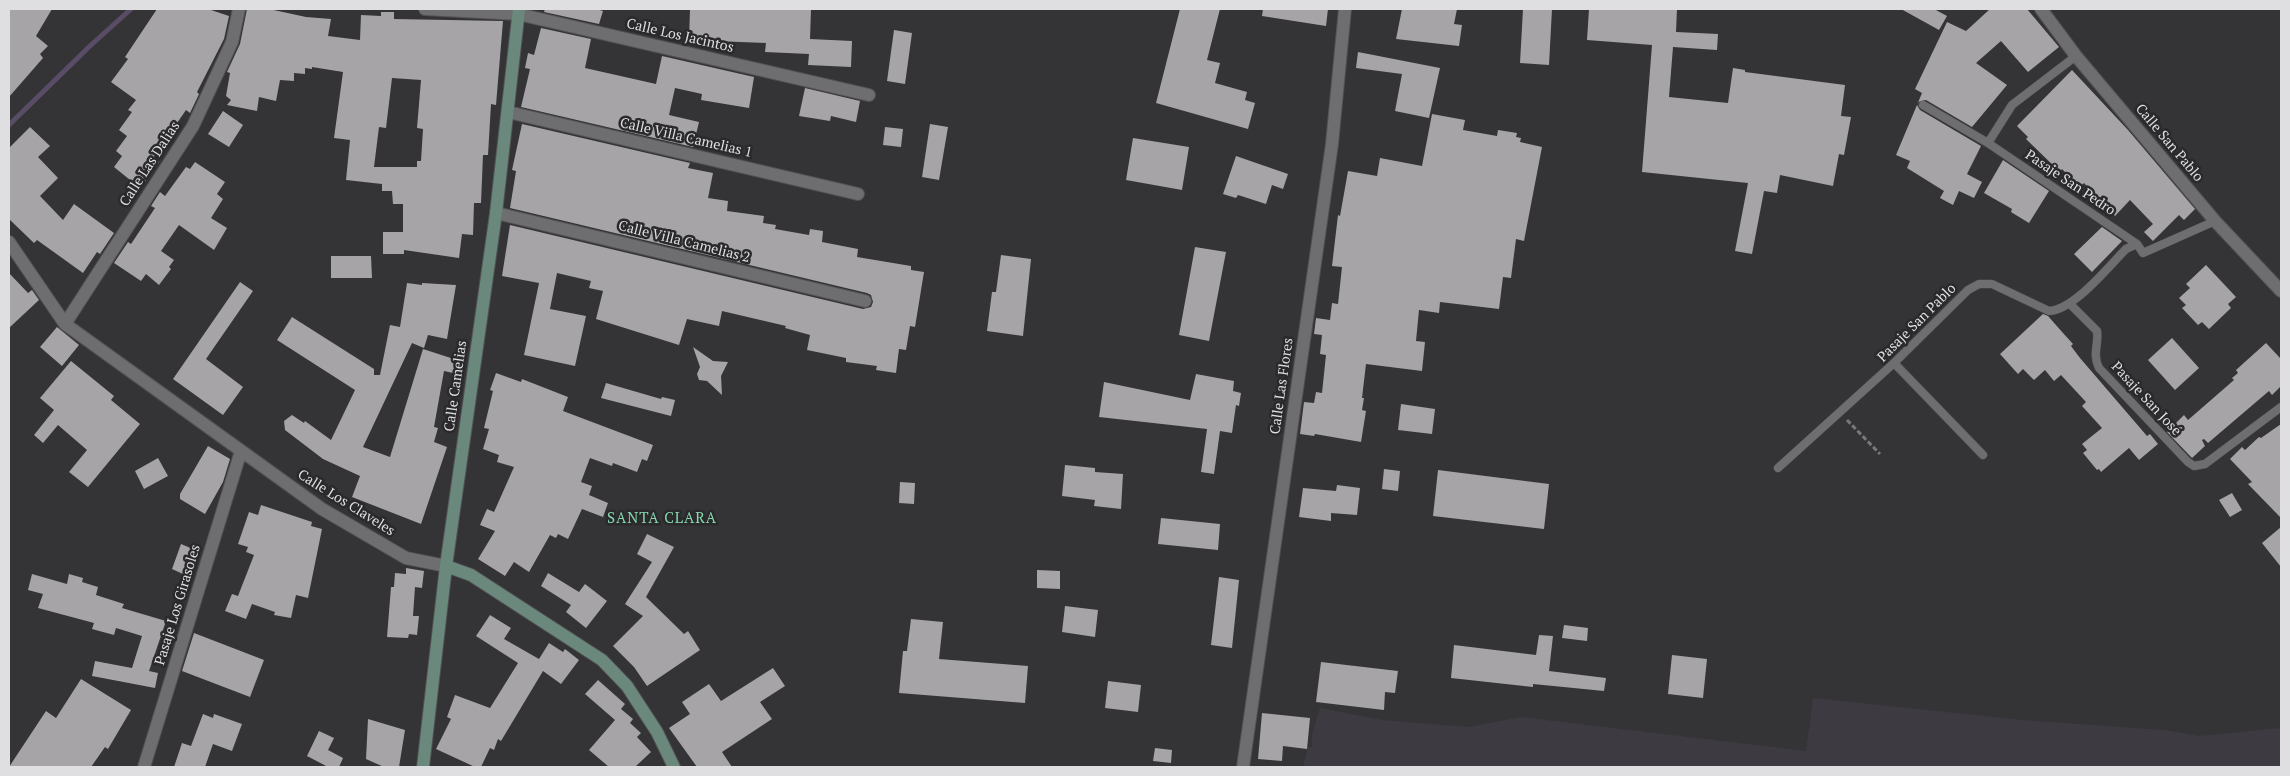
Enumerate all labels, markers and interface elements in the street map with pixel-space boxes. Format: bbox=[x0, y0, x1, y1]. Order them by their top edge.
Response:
street label: Calle Los Jacintos bbox=[625, 15, 735, 57]
street label: Calle San Pablo bbox=[2132, 101, 2206, 185]
street label: Calle Villa Camelias 1 bbox=[618, 115, 754, 161]
street label: Calle Las Dalias bbox=[116, 118, 184, 210]
street label: Pasaje San Pedro bbox=[2022, 147, 2118, 219]
street label: Calle Villa Camelias 2 bbox=[616, 217, 752, 267]
street label: Pasaje San Pablo bbox=[1874, 280, 1960, 366]
street label: Calle Las Flores bbox=[1267, 337, 1297, 435]
street label: Calle Camelias bbox=[441, 339, 471, 433]
street label: Pasaje San José bbox=[2107, 359, 2185, 439]
street label: Calle Los Claveles bbox=[294, 466, 398, 540]
district label: SANTA CLARA bbox=[606, 510, 718, 528]
street label: Pasaje Los Girasoles bbox=[152, 543, 204, 667]

